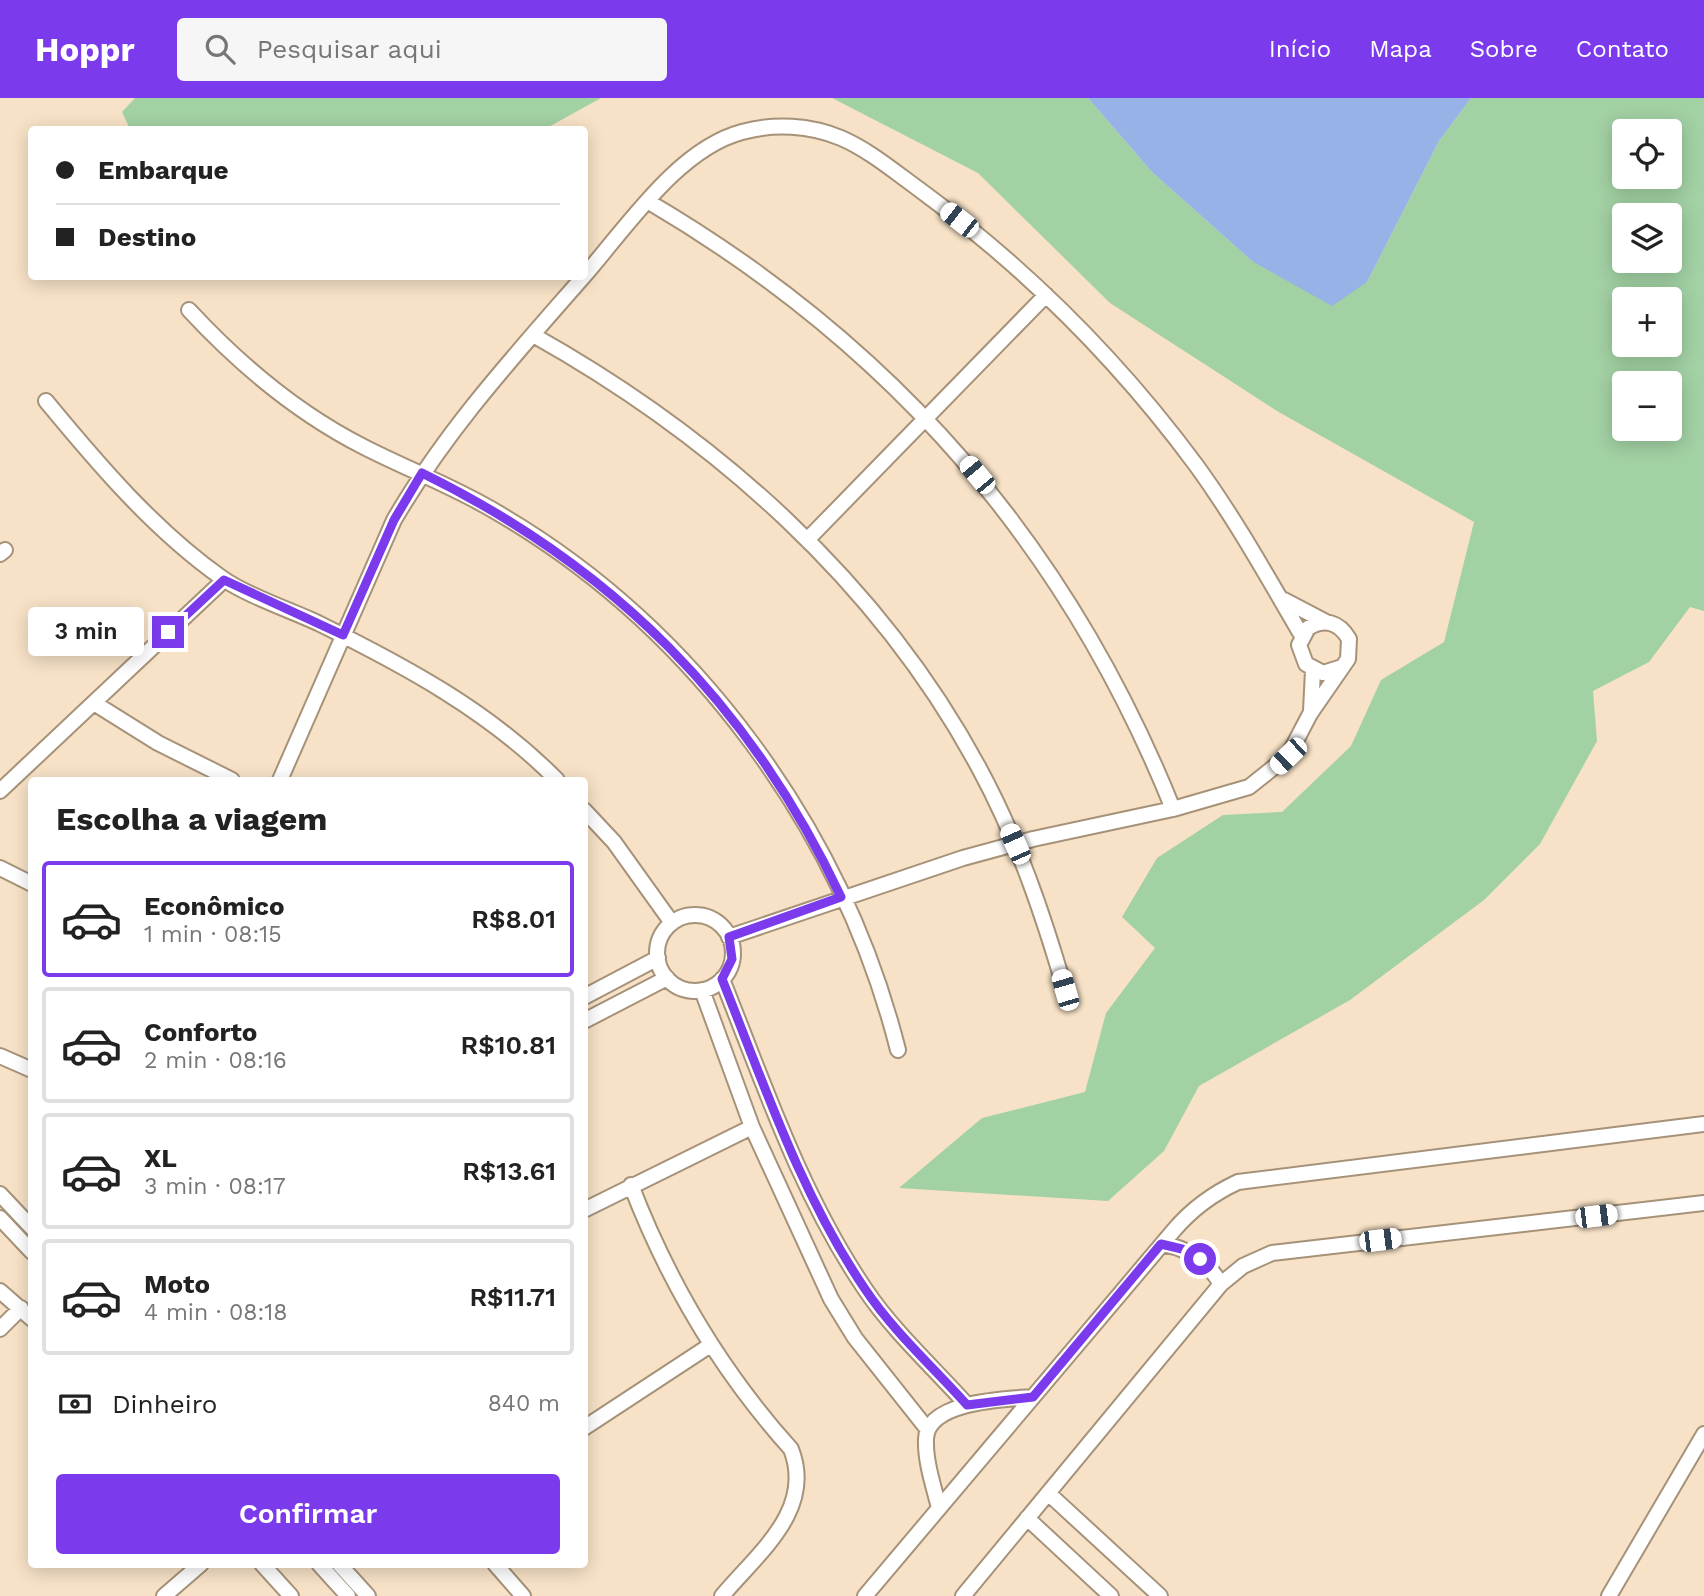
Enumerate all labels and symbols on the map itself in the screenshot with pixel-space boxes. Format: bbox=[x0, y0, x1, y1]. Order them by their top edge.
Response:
car bbox=[936, 199, 983, 241]
car bbox=[956, 452, 999, 498]
callout: 3 min bbox=[28, 608, 144, 656]
route end bbox=[152, 616, 184, 648]
car bbox=[1266, 734, 1311, 778]
car bbox=[997, 821, 1034, 867]
car bbox=[1050, 967, 1081, 1013]
car bbox=[1574, 1203, 1619, 1229]
car bbox=[1358, 1227, 1403, 1253]
route start bbox=[1184, 1243, 1216, 1275]

